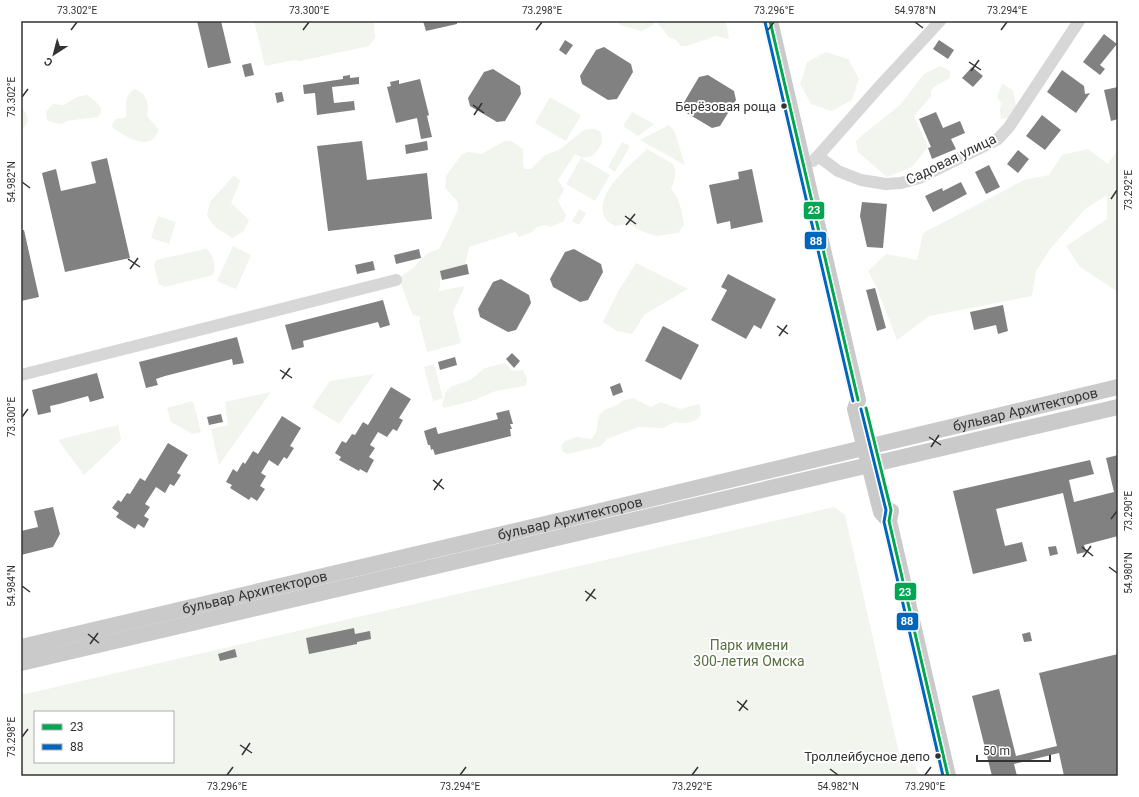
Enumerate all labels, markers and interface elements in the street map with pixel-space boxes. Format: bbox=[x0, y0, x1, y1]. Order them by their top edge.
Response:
text: 73.302°E bbox=[57, 5, 97, 16]
text: 73.300°E bbox=[289, 5, 329, 16]
text: 73.298°E bbox=[522, 5, 562, 16]
text: 73.296°E bbox=[754, 5, 794, 16]
text: 54.978°N bbox=[894, 5, 936, 16]
text: 73.294°E bbox=[987, 5, 1027, 16]
north arrow bbox=[34, 34, 74, 74]
text: С bbox=[42, 54, 55, 69]
text: 73.302°E bbox=[6, 77, 17, 117]
place label: Берёзовая роща bbox=[675, 99, 776, 114]
marker: Берёзовая роща bbox=[779, 101, 789, 111]
street label: Садовая улица bbox=[903, 130, 999, 188]
text: 54.982°N bbox=[6, 161, 17, 203]
text: 73.292°E bbox=[1123, 170, 1134, 210]
line badge: 23 bbox=[803, 201, 825, 220]
text: 23 bbox=[808, 204, 820, 217]
line badge: 88 bbox=[804, 231, 827, 250]
text: 88 bbox=[810, 235, 822, 248]
street label: бульвар Архитекторов bbox=[951, 384, 1099, 434]
text: 73.300°E bbox=[6, 397, 17, 437]
text: 73.290°E bbox=[1123, 491, 1134, 531]
street label: бульвар Архитекторов bbox=[496, 493, 644, 543]
text: 54.980°N bbox=[1123, 552, 1134, 594]
text: 54.984°N bbox=[6, 565, 17, 607]
street label: бульвар Архитекторов bbox=[181, 567, 329, 617]
line badge: 23 bbox=[894, 582, 917, 601]
text: 23 bbox=[899, 586, 911, 599]
line badge: 88 bbox=[896, 612, 919, 631]
text: 88 bbox=[901, 615, 913, 628]
park label: Парк имени 300-летия Омска bbox=[693, 637, 805, 669]
legend bbox=[34, 711, 174, 763]
text: 73.298°E bbox=[6, 717, 17, 757]
text: 23 bbox=[70, 720, 84, 734]
scale bar bbox=[977, 737, 1050, 763]
text: 88 bbox=[70, 740, 84, 754]
text: 50 m bbox=[983, 744, 1010, 758]
place label: Троллейбусное депо bbox=[804, 749, 930, 764]
marker: Троллейбусное депо bbox=[933, 751, 943, 761]
text: 73.296°E bbox=[207, 781, 247, 792]
text: 73.294°E bbox=[440, 781, 480, 792]
text: 73.292°E bbox=[672, 781, 712, 792]
text: 54.982°N bbox=[817, 781, 859, 792]
text: 73.290°E bbox=[905, 781, 945, 792]

